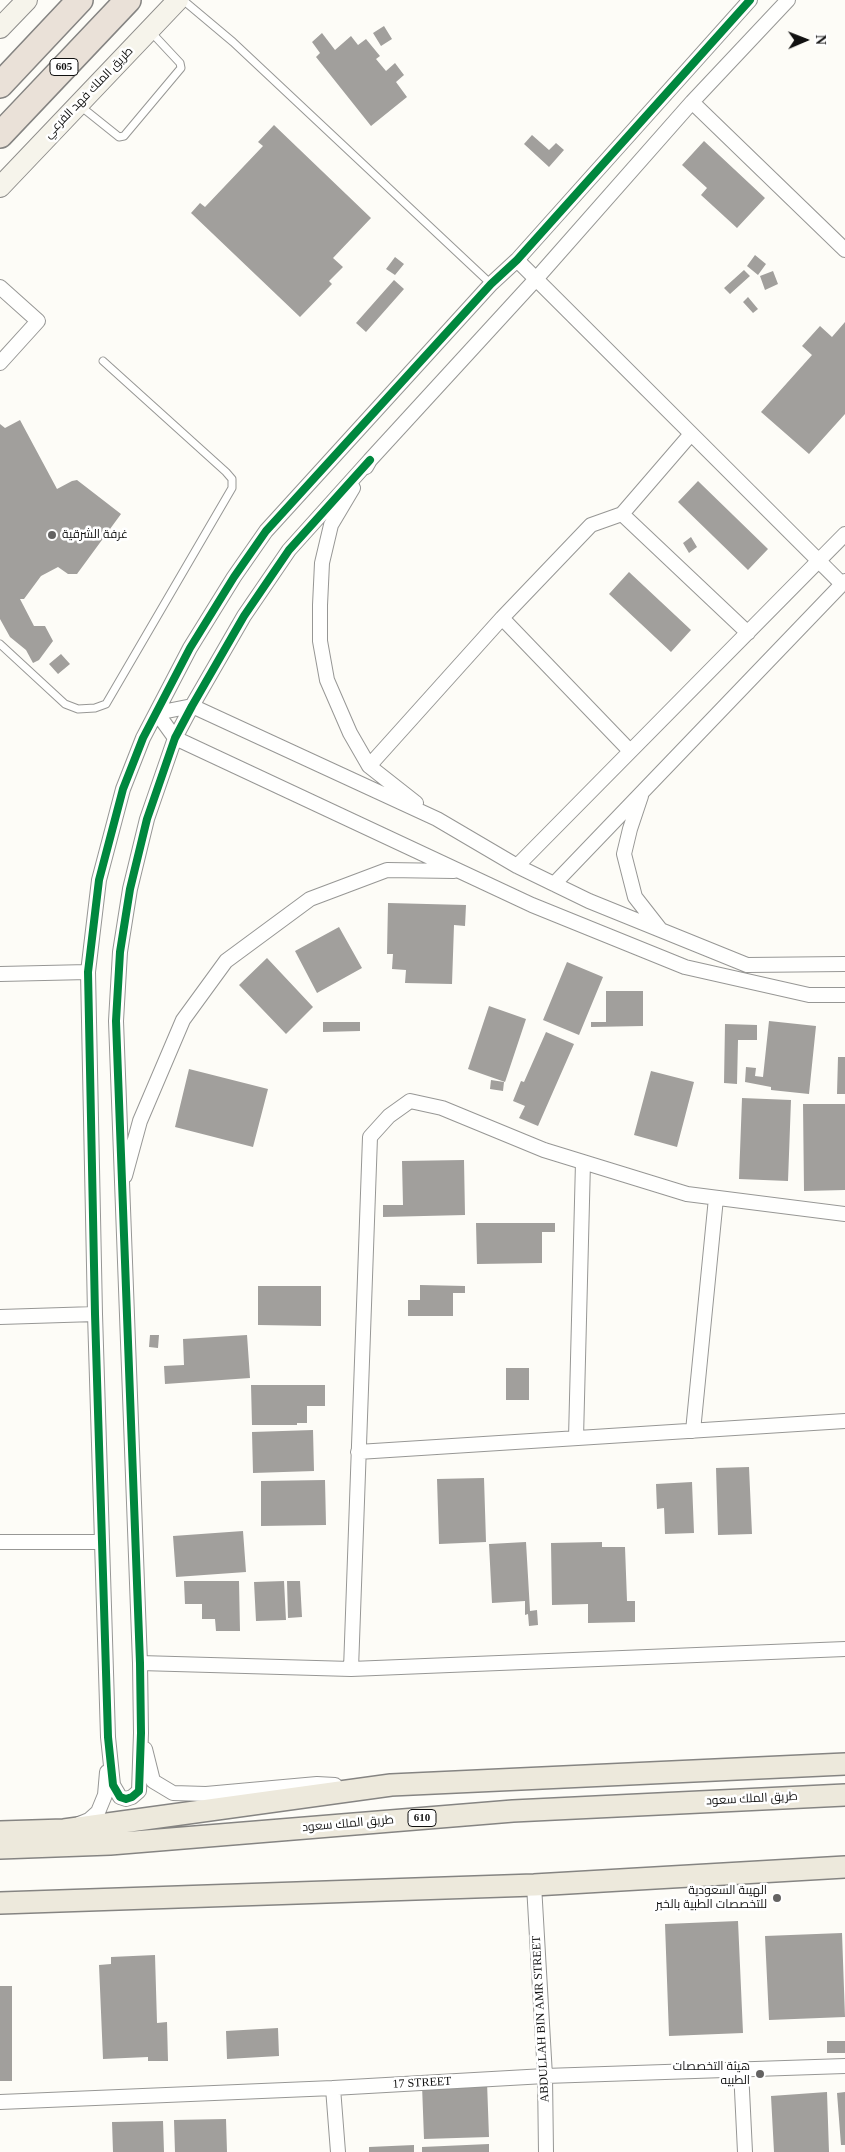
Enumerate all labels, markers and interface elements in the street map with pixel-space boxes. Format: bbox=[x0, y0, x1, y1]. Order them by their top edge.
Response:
north arrow bbox=[780, 15, 830, 65]
text: N bbox=[813, 35, 828, 45]
street label: طريق الملك فهد الفرعي bbox=[42, 44, 136, 142]
road number: 605 bbox=[50, 58, 78, 76]
place label: غرفة الشرقية bbox=[62, 528, 128, 542]
marker: غرفة الشرقية bbox=[46, 529, 58, 541]
street label: طريق الملك سعود bbox=[706, 1789, 798, 1809]
road number: 610 bbox=[408, 1810, 436, 1826]
street label: طريق الملك سعود bbox=[302, 1813, 394, 1835]
place label: الهيىة السعودية للتخصصات الطبية بالخبر bbox=[656, 1884, 767, 1912]
marker: الهيىة السعودية للتخصصات الطبية بالخبر bbox=[771, 1892, 783, 1904]
street label: ABDULLAH BIN AMR STREET bbox=[529, 1935, 553, 2103]
place label: هيئة التخصصات الطبيه bbox=[673, 2060, 750, 2088]
marker: هيئة التخصصات الطبيه bbox=[754, 2068, 766, 2080]
street label: 17 STREET bbox=[392, 2074, 452, 2092]

